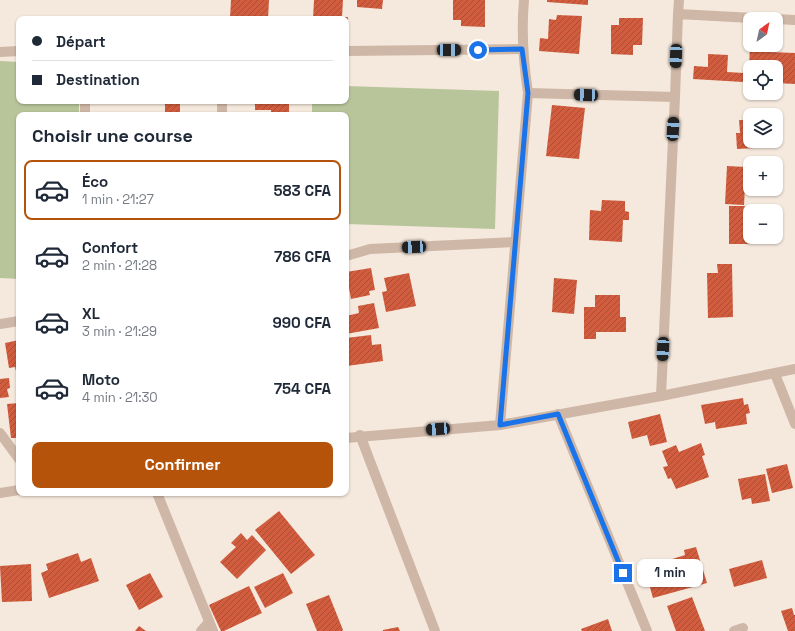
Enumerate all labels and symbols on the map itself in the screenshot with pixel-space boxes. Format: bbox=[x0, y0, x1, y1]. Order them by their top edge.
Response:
north arrow bbox=[743, 12, 783, 52]
route start bbox=[469, 41, 487, 59]
car bbox=[437, 44, 461, 56]
car bbox=[670, 44, 682, 68]
car bbox=[574, 89, 598, 101]
car bbox=[666, 117, 680, 141]
car bbox=[402, 240, 426, 254]
car bbox=[656, 337, 670, 361]
car bbox=[426, 422, 450, 436]
callout: 1 min bbox=[637, 559, 703, 587]
route end bbox=[614, 564, 632, 582]

